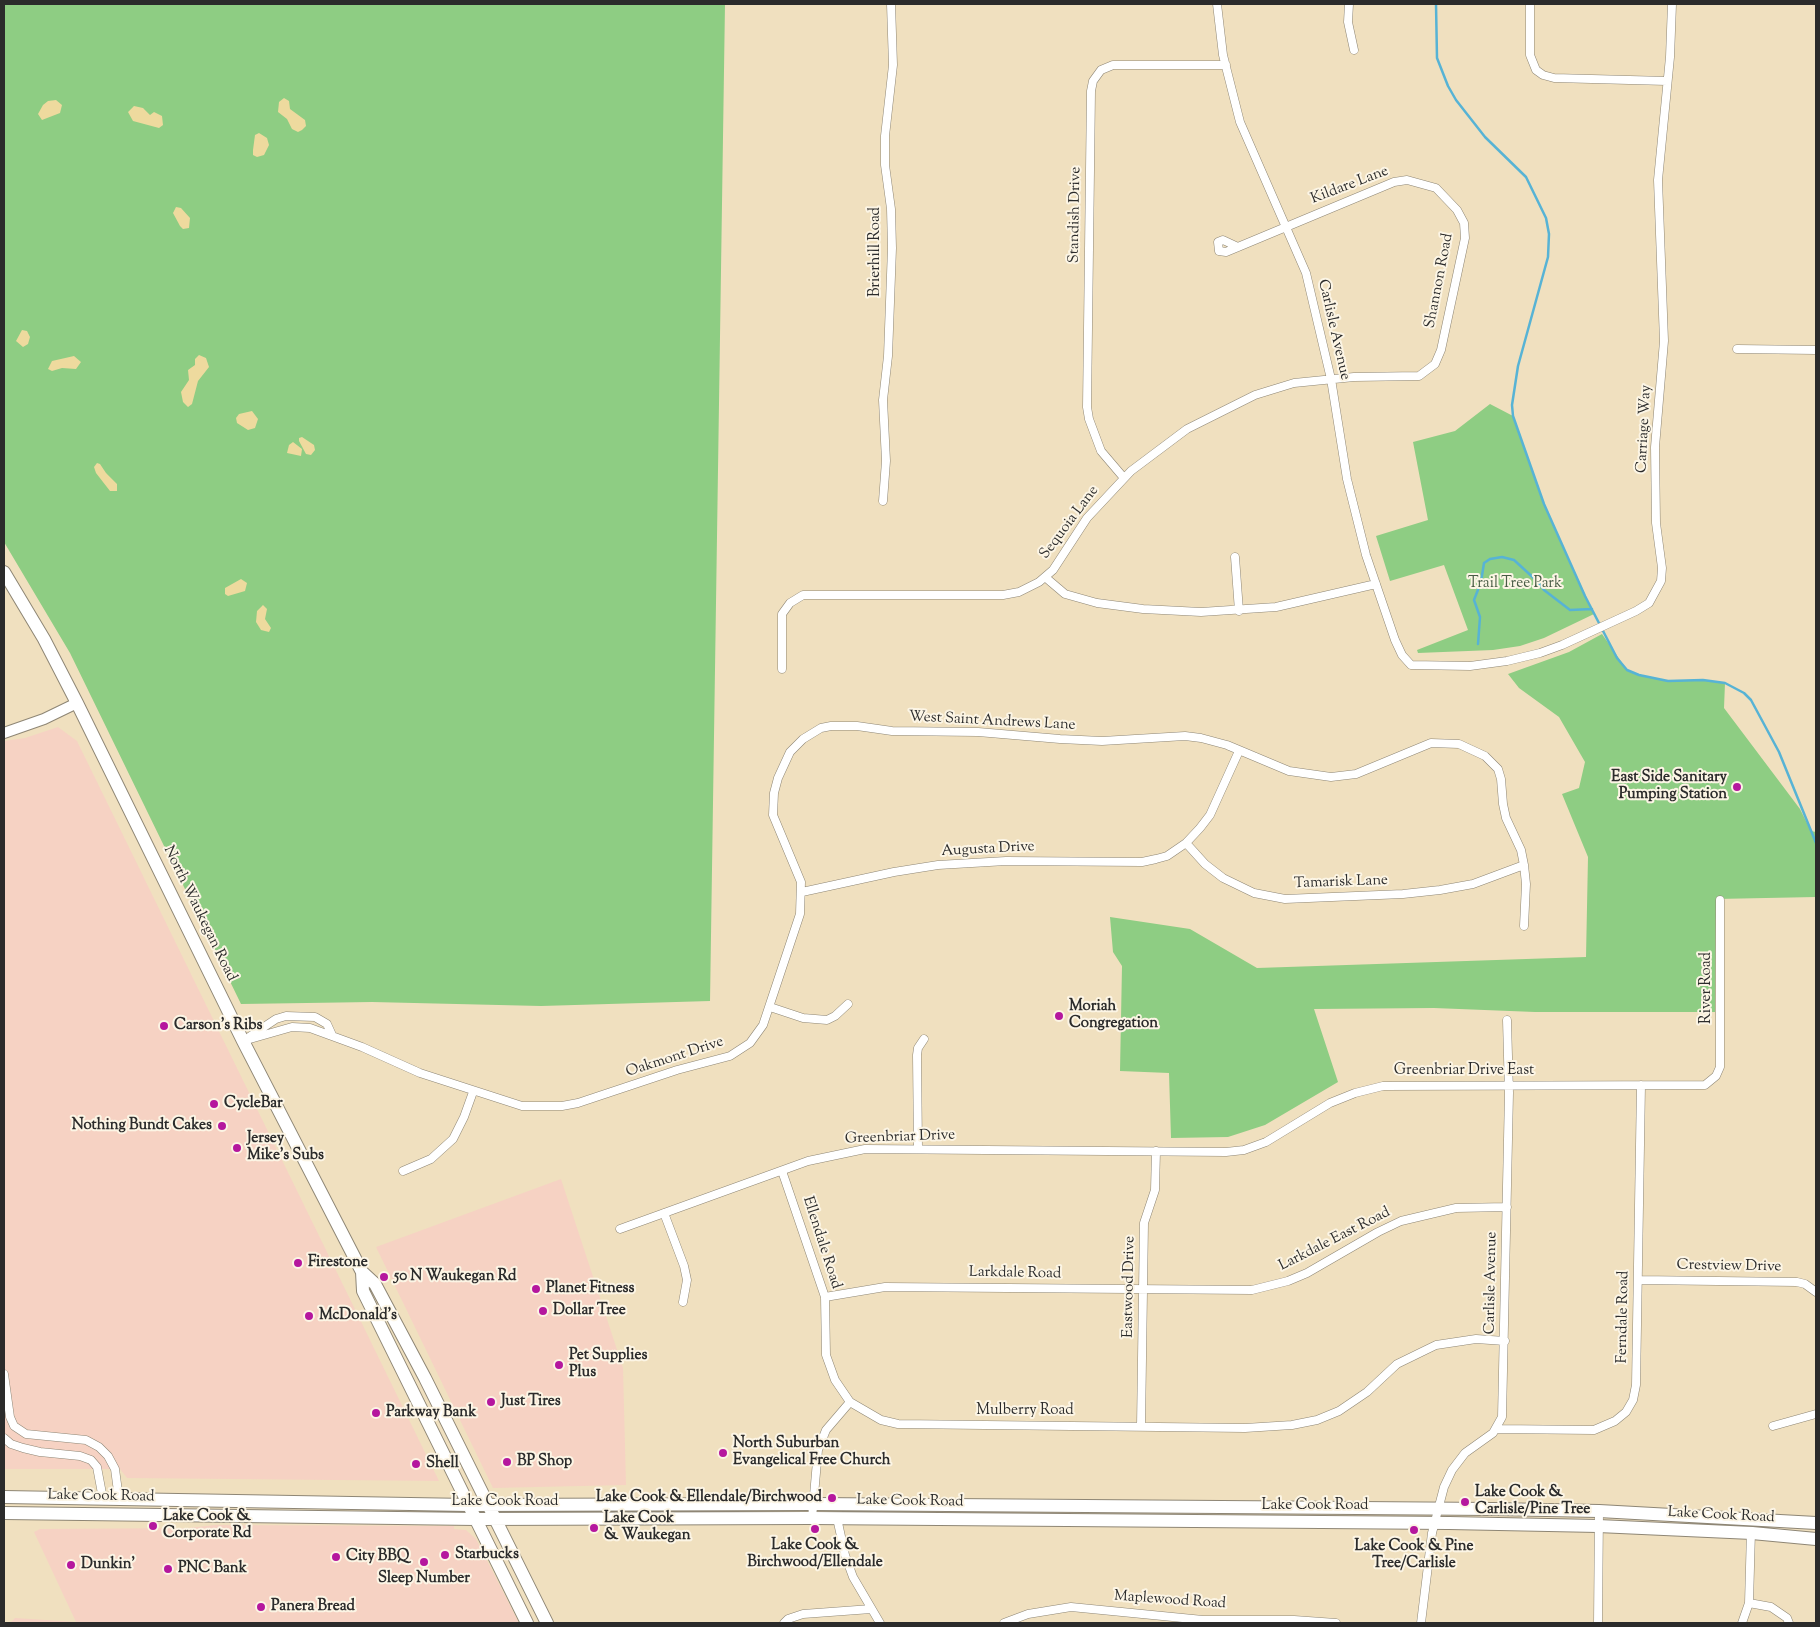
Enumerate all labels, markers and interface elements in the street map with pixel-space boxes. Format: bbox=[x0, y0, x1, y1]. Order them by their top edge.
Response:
street label: Kildare Lane bbox=[1309, 163, 1391, 209]
street label: Standish Drive bbox=[1066, 167, 1086, 263]
street label: Brierhill Road bbox=[867, 207, 885, 297]
street label: Shannon Road bbox=[1422, 232, 1458, 330]
street label: Carlisle Avenue bbox=[1313, 278, 1353, 382]
street label: Carriage Way bbox=[1634, 384, 1656, 474]
street label: Sequoia Lane bbox=[1037, 483, 1103, 563]
park label: Trail Tree Park bbox=[1468, 575, 1562, 593]
street label: West Saint Andrews Lane bbox=[908, 709, 1076, 735]
place label: East Side Sanitary Pumping Station bbox=[1611, 769, 1727, 804]
marker: East Side Sanitary Pumping Station bbox=[1731, 781, 1743, 793]
street label: Augusta Drive bbox=[941, 839, 1035, 861]
street label: North Waukegan Road bbox=[158, 843, 240, 985]
street label: Tamarisk Lane bbox=[1294, 872, 1388, 894]
street label: River Road bbox=[1698, 952, 1716, 1024]
place label: Moriah Congregation bbox=[1069, 998, 1158, 1033]
marker: Moriah Congregation bbox=[1053, 1010, 1065, 1022]
place label: Carson's Ribs bbox=[174, 1017, 262, 1035]
marker: Carson's Ribs bbox=[158, 1020, 170, 1032]
street label: Oakmont Drive bbox=[624, 1034, 726, 1082]
street label: Greenbriar Drive East bbox=[1394, 1062, 1534, 1080]
place label: CycleBar bbox=[224, 1095, 283, 1113]
marker: CycleBar bbox=[208, 1098, 220, 1110]
place label: Nothing Bundt Cakes bbox=[72, 1117, 212, 1135]
marker: Nothing Bundt Cakes bbox=[216, 1120, 228, 1132]
street label: Greenbriar Drive bbox=[845, 1127, 955, 1149]
place label: Jersey Mike's Subs bbox=[247, 1130, 324, 1165]
marker: Jersey Mike's Subs bbox=[231, 1142, 243, 1154]
street label: Ellendale Road bbox=[798, 1194, 844, 1292]
street label: Larkdale East Road bbox=[1276, 1204, 1394, 1276]
street label: Carlisle Avenue bbox=[1482, 1231, 1502, 1335]
street label: Eastwood Drive bbox=[1120, 1236, 1140, 1338]
place label: Firestone bbox=[308, 1254, 368, 1272]
marker: Firestone bbox=[292, 1257, 304, 1269]
street label: Crestview Drive bbox=[1676, 1257, 1782, 1277]
street label: Larkdale Road bbox=[969, 1264, 1061, 1284]
place label: 50 N Waukegan Rd bbox=[394, 1268, 517, 1286]
street label: Ferndale Road bbox=[1614, 1270, 1634, 1364]
marker: 50 N Waukegan Rd bbox=[378, 1271, 390, 1283]
place label: Planet Fitness bbox=[546, 1280, 634, 1298]
marker: Planet Fitness bbox=[530, 1283, 542, 1295]
place label: Dollar Tree bbox=[553, 1302, 626, 1320]
marker: Dollar Tree bbox=[537, 1305, 549, 1317]
place label: McDonald's bbox=[319, 1307, 397, 1325]
marker: McDonald's bbox=[303, 1310, 315, 1322]
place label: Pet Supplies Plus bbox=[569, 1347, 647, 1382]
marker: Pet Supplies Plus bbox=[553, 1359, 565, 1371]
place label: Just Tires bbox=[501, 1393, 561, 1411]
marker: Just Tires bbox=[485, 1396, 497, 1408]
street label: Mulberry Road bbox=[976, 1402, 1074, 1420]
place label: Parkway Bank bbox=[386, 1404, 476, 1422]
marker: Parkway Bank bbox=[370, 1407, 382, 1419]
place label: North Suburban Evangelical Free Church bbox=[733, 1435, 891, 1470]
marker: North Suburban Evangelical Free Church bbox=[717, 1447, 729, 1459]
place label: BP Shop bbox=[517, 1453, 572, 1471]
place label: Shell bbox=[426, 1455, 459, 1473]
marker: BP Shop bbox=[501, 1456, 513, 1468]
marker: Shell bbox=[410, 1458, 422, 1470]
place label: Lake Cook & Carlisle/Pine Tree bbox=[1475, 1484, 1590, 1519]
street label: Lake Cook Road bbox=[47, 1487, 155, 1507]
place label: Lake Cook & Ellendale/Birchwood bbox=[596, 1489, 822, 1507]
marker: Lake Cook & Ellendale/Birchwood bbox=[826, 1492, 838, 1504]
street label: Lake Cook Road bbox=[856, 1492, 964, 1512]
street label: Lake Cook Road bbox=[451, 1493, 559, 1511]
marker: Lake Cook & Carlisle/Pine Tree bbox=[1459, 1496, 1471, 1508]
street label: Lake Cook Road bbox=[1261, 1497, 1369, 1515]
street label: Lake Cook Road bbox=[1667, 1504, 1775, 1528]
place label: Lake Cook & Corporate Rd bbox=[163, 1508, 252, 1543]
place label: Lake Cook & Waukegan bbox=[604, 1510, 691, 1545]
marker: Lake Cook & Corporate Rd bbox=[147, 1520, 159, 1532]
marker: Lake Cook & Waukegan bbox=[588, 1522, 600, 1534]
marker: Lake Cook & Birchwood/Ellendale bbox=[809, 1523, 821, 1535]
marker: Lake Cook & Pine Tree/Carlisle bbox=[1408, 1524, 1420, 1536]
place label: Lake Cook & Birchwood/Ellendale bbox=[747, 1537, 883, 1572]
place label: Lake Cook & Pine Tree/Carlisle bbox=[1354, 1538, 1474, 1573]
place label: Starbucks bbox=[455, 1546, 519, 1564]
place label: City BBQ bbox=[346, 1548, 409, 1566]
marker: Starbucks bbox=[439, 1549, 451, 1561]
marker: City BBQ bbox=[330, 1551, 342, 1563]
place label: Dunkin' bbox=[81, 1556, 135, 1574]
marker: Sleep Number bbox=[418, 1556, 430, 1568]
marker: Dunkin' bbox=[65, 1559, 77, 1571]
place label: PNC Bank bbox=[178, 1560, 247, 1578]
marker: PNC Bank bbox=[162, 1563, 174, 1575]
place label: Sleep Number bbox=[378, 1570, 470, 1588]
street label: Maplewood Road bbox=[1113, 1588, 1227, 1614]
place label: Panera Bread bbox=[271, 1598, 355, 1616]
marker: Panera Bread bbox=[255, 1601, 267, 1613]

